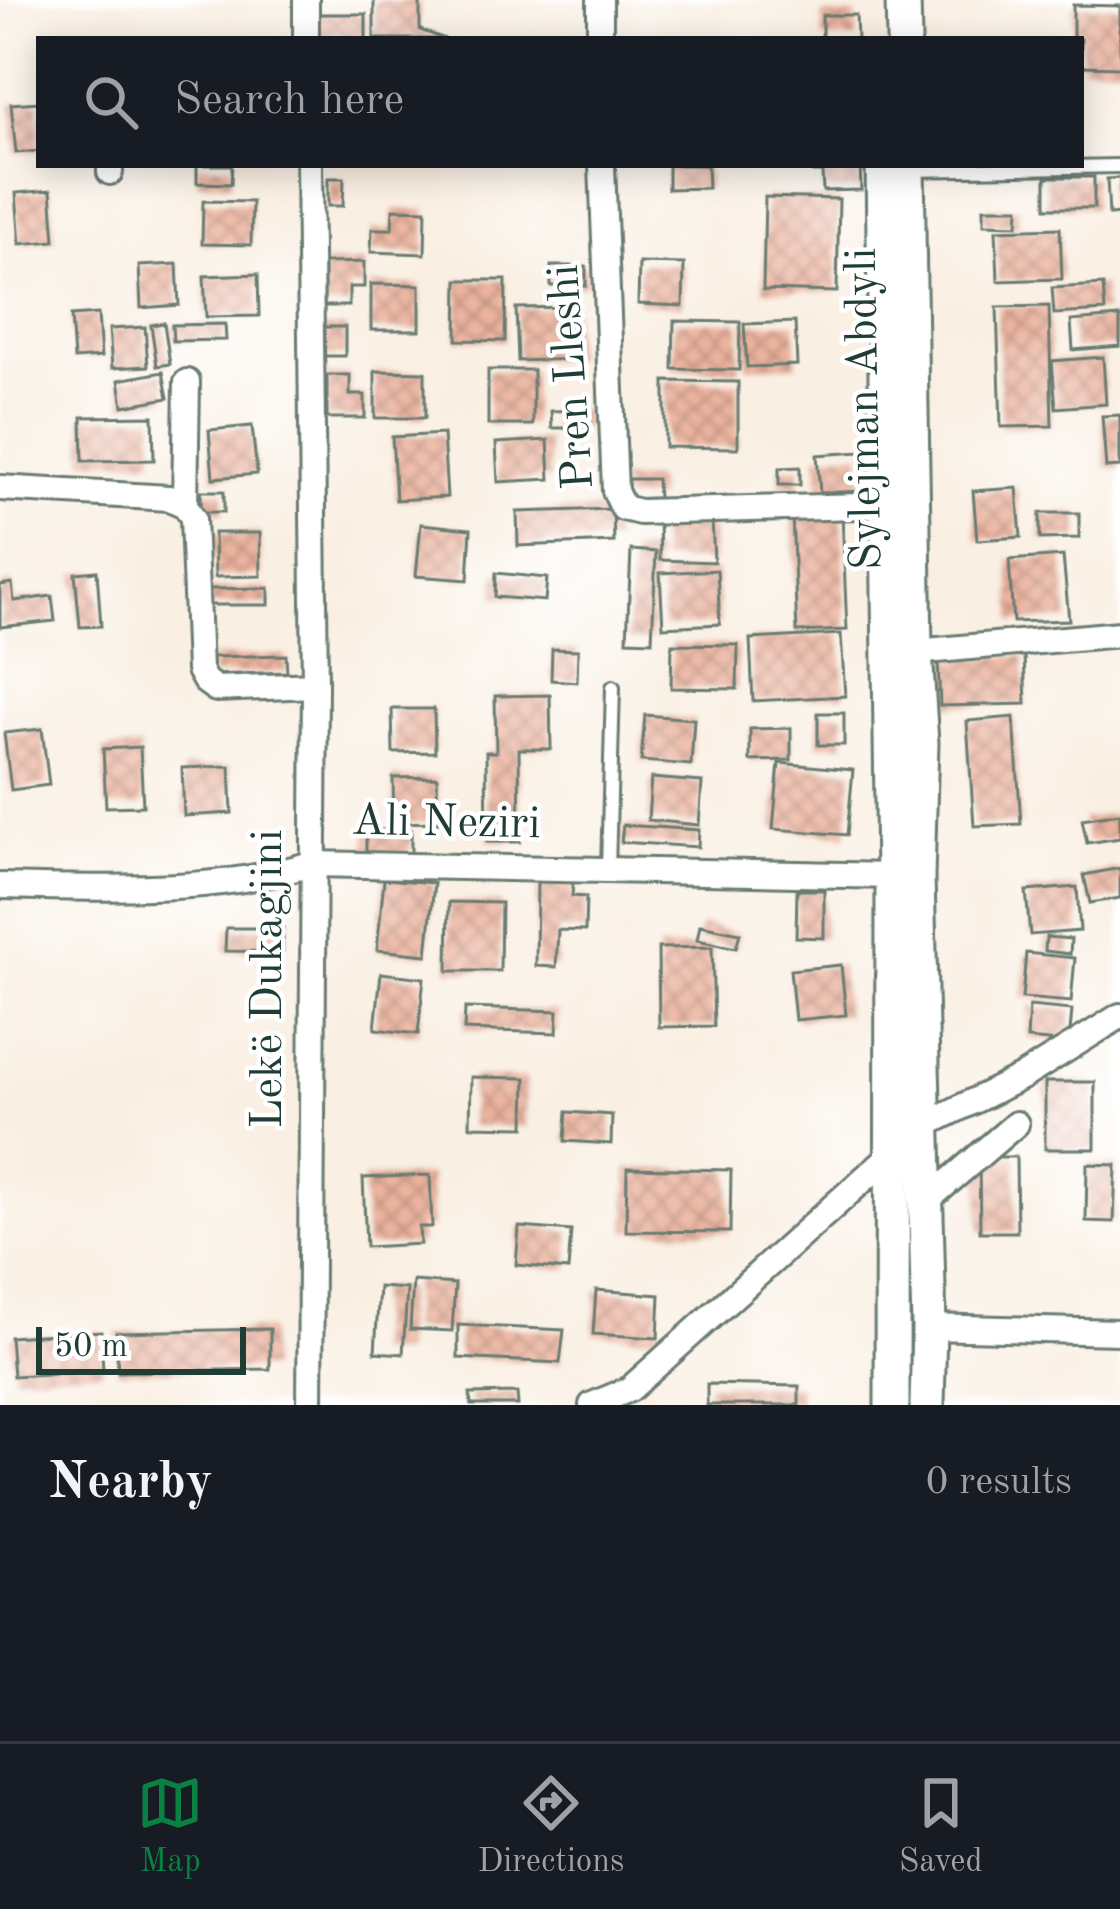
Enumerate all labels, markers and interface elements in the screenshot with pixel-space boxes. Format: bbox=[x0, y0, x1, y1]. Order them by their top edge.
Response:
search box bbox=[36, 36, 1084, 168]
icon: search bbox=[78, 69, 144, 135]
text: Search here bbox=[174, 79, 404, 124]
street label: Sylejman Abdyli bbox=[841, 247, 891, 571]
street label: Pren Lleshi bbox=[543, 263, 603, 491]
street label: Ali Neziri bbox=[351, 800, 541, 848]
street label: Lekë Dukagjini bbox=[247, 829, 292, 1129]
scale bar bbox=[36, 1321, 246, 1374]
text: 50 m bbox=[54, 1331, 128, 1364]
text: Nearby bbox=[48, 1458, 213, 1509]
text: 0 results bbox=[926, 1463, 1072, 1502]
tab: Map bbox=[137, 1770, 203, 1883]
tab: Directions bbox=[478, 1770, 624, 1883]
tab: Saved bbox=[899, 1770, 983, 1883]

